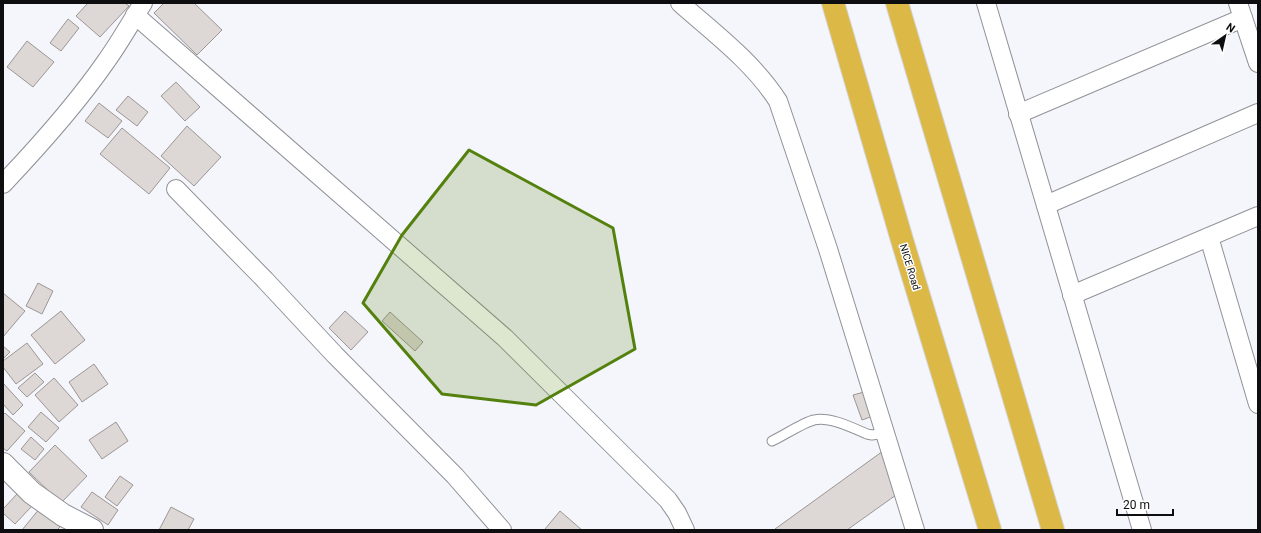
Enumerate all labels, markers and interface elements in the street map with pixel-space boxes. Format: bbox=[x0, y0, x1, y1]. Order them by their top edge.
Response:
north arrow bbox=[1205, 16, 1245, 56]
text: N bbox=[1223, 21, 1237, 36]
street label: NICE Road bbox=[898, 243, 922, 291]
scale bar bbox=[1117, 491, 1173, 517]
text: 20 m bbox=[1123, 498, 1150, 512]

